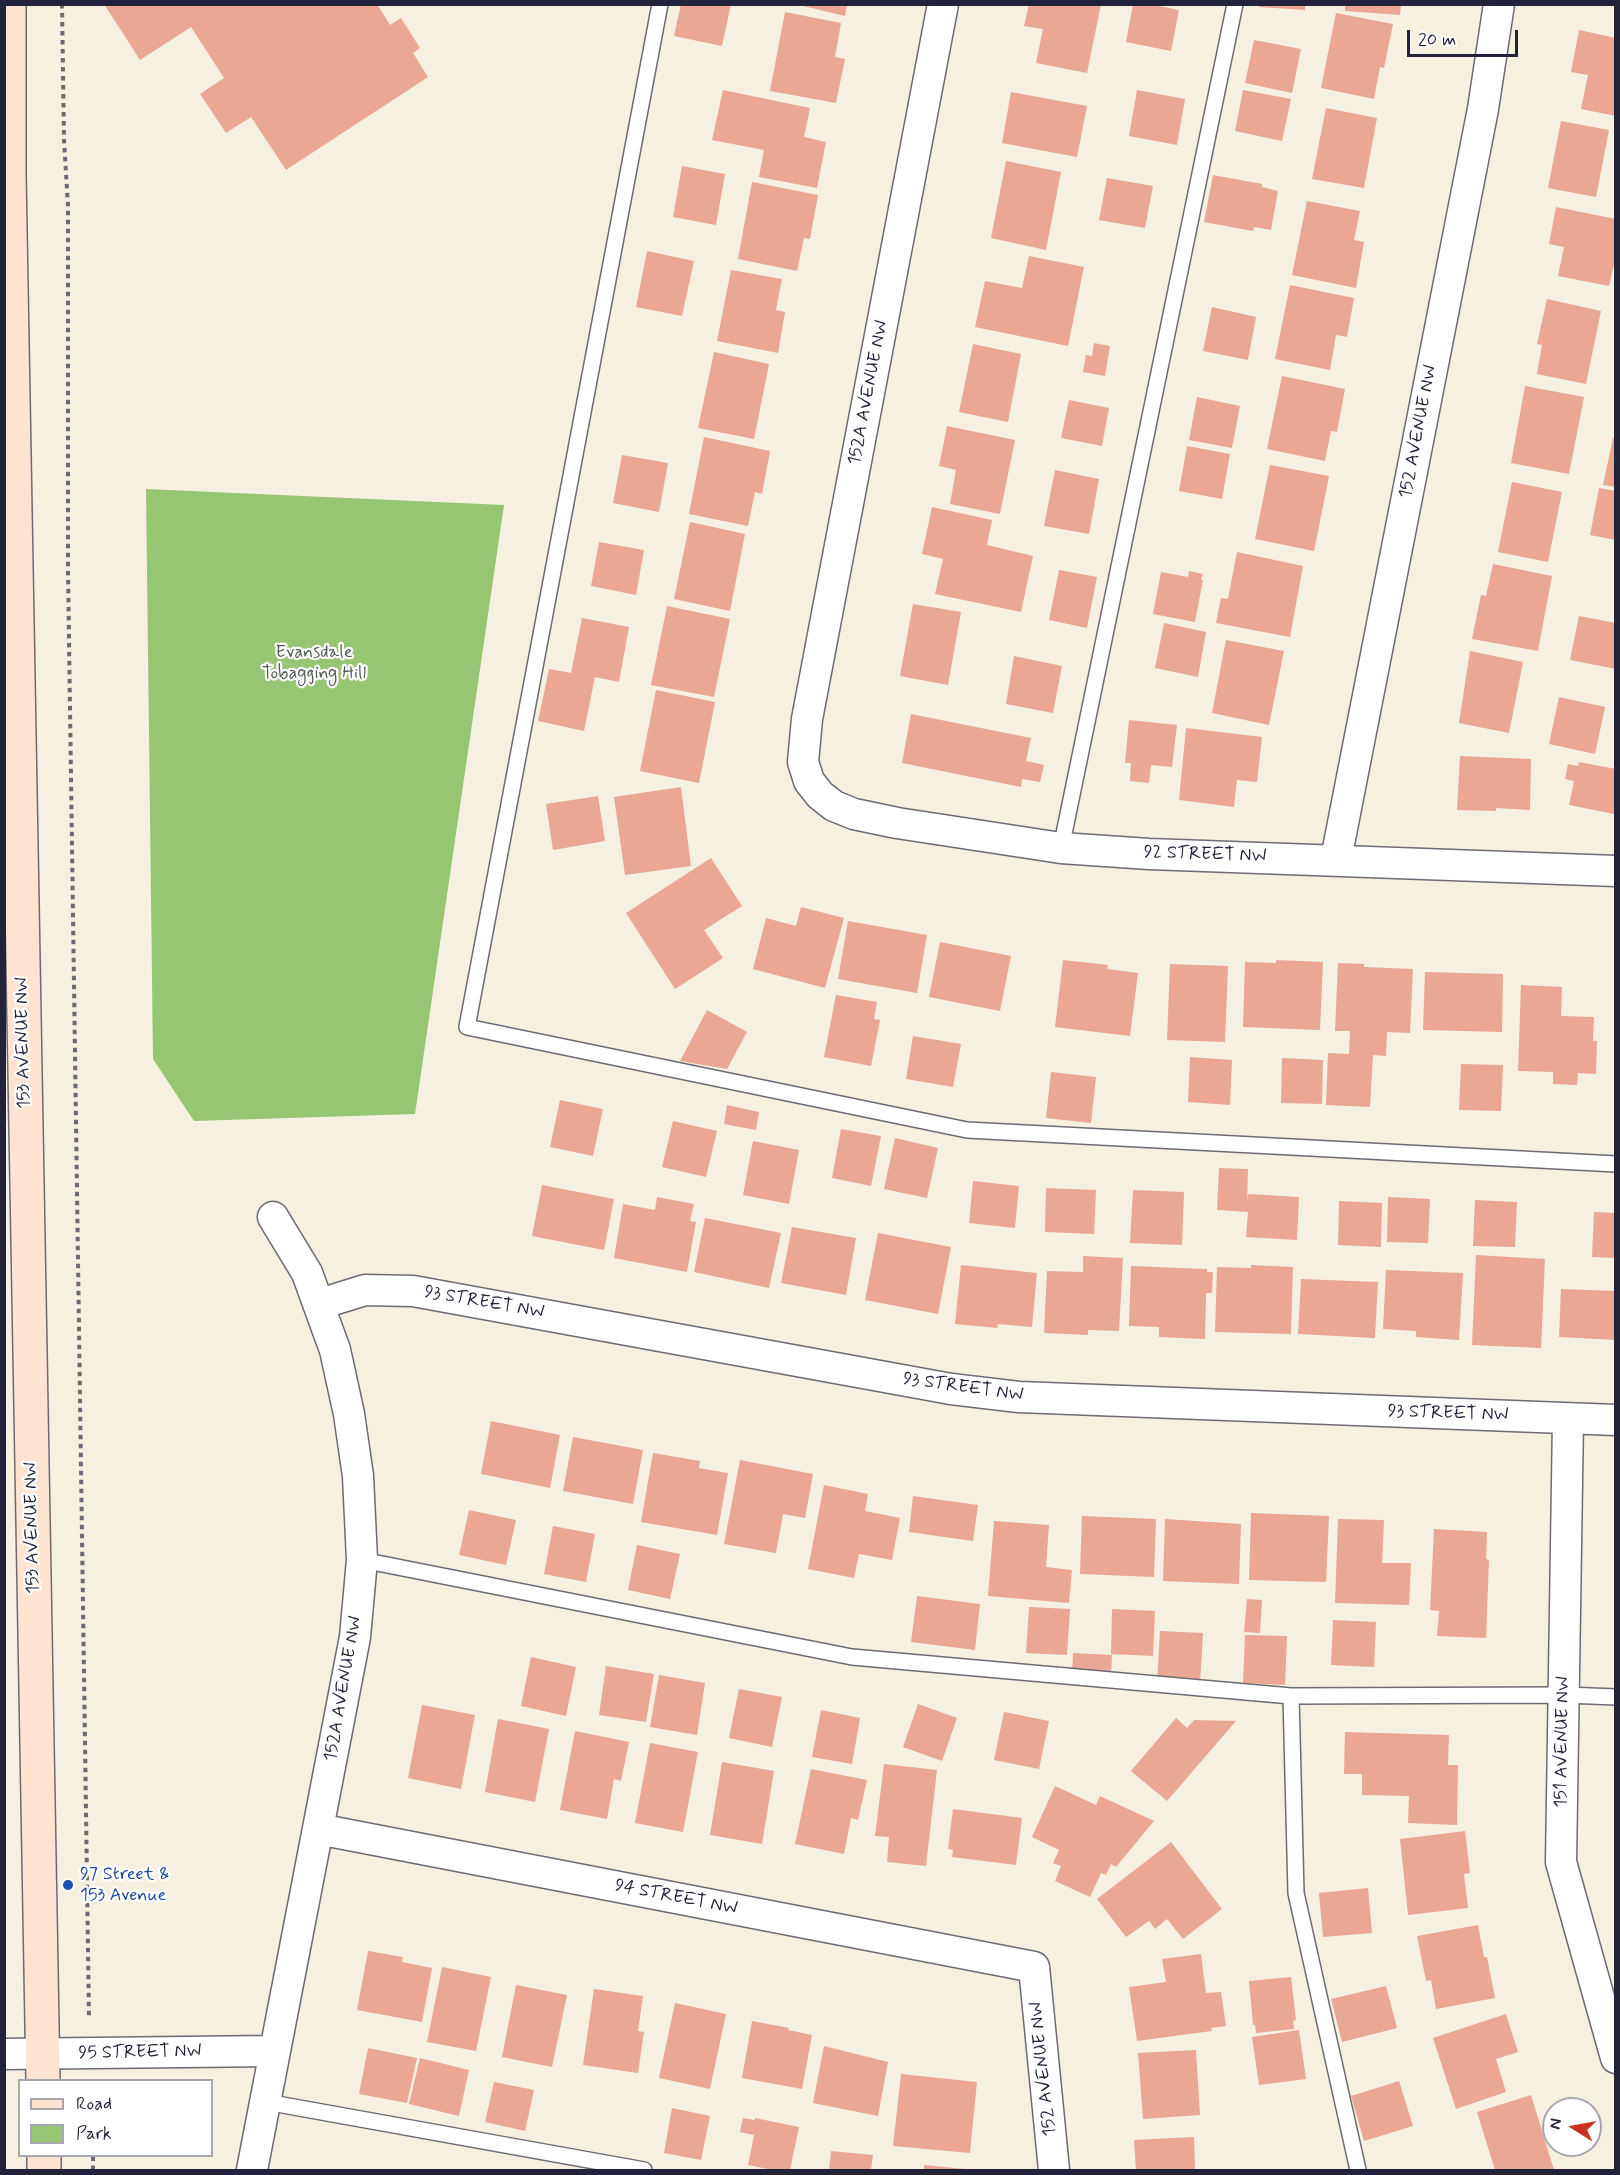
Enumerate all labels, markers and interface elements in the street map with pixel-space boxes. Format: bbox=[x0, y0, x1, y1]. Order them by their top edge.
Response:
scale bar bbox=[1410, 18, 1521, 56]
text: 20 m bbox=[1418, 28, 1456, 52]
street label: 152A AVENUE NW bbox=[844, 319, 894, 467]
street label: 152 AVENUE NW bbox=[1396, 364, 1442, 500]
park label: Evansdale Tobagging Hill bbox=[262, 642, 366, 684]
street label: 92 STREET NW bbox=[1143, 842, 1267, 868]
street label: 153 AVENUE NW bbox=[12, 977, 36, 1109]
street label: 93 STREET NW bbox=[423, 1282, 545, 1324]
street label: 93 STREET NW bbox=[902, 1369, 1024, 1407]
street label: 93 STREET NW bbox=[1387, 1401, 1509, 1427]
street label: 153 AVENUE NW bbox=[21, 1462, 45, 1594]
street label: 152A AVENUE NW bbox=[321, 1615, 367, 1763]
street label: 151 AVENUE NW bbox=[1551, 1676, 1575, 1808]
place label: 97 Street & 153 Avenue bbox=[80, 1864, 169, 1906]
street label: 94 STREET NW bbox=[613, 1876, 739, 1920]
marker: 97 Street & 153 Avenue bbox=[61, 1878, 75, 1892]
street label: 152 AVENUE NW bbox=[1026, 2001, 1062, 2137]
street label: 95 STREET NW bbox=[78, 2041, 202, 2065]
legend bbox=[18, 2079, 213, 2157]
text: Road bbox=[76, 2092, 112, 2116]
north arrow bbox=[1542, 2097, 1602, 2157]
text: N bbox=[1544, 2117, 1567, 2131]
text: Park bbox=[76, 2122, 112, 2146]

